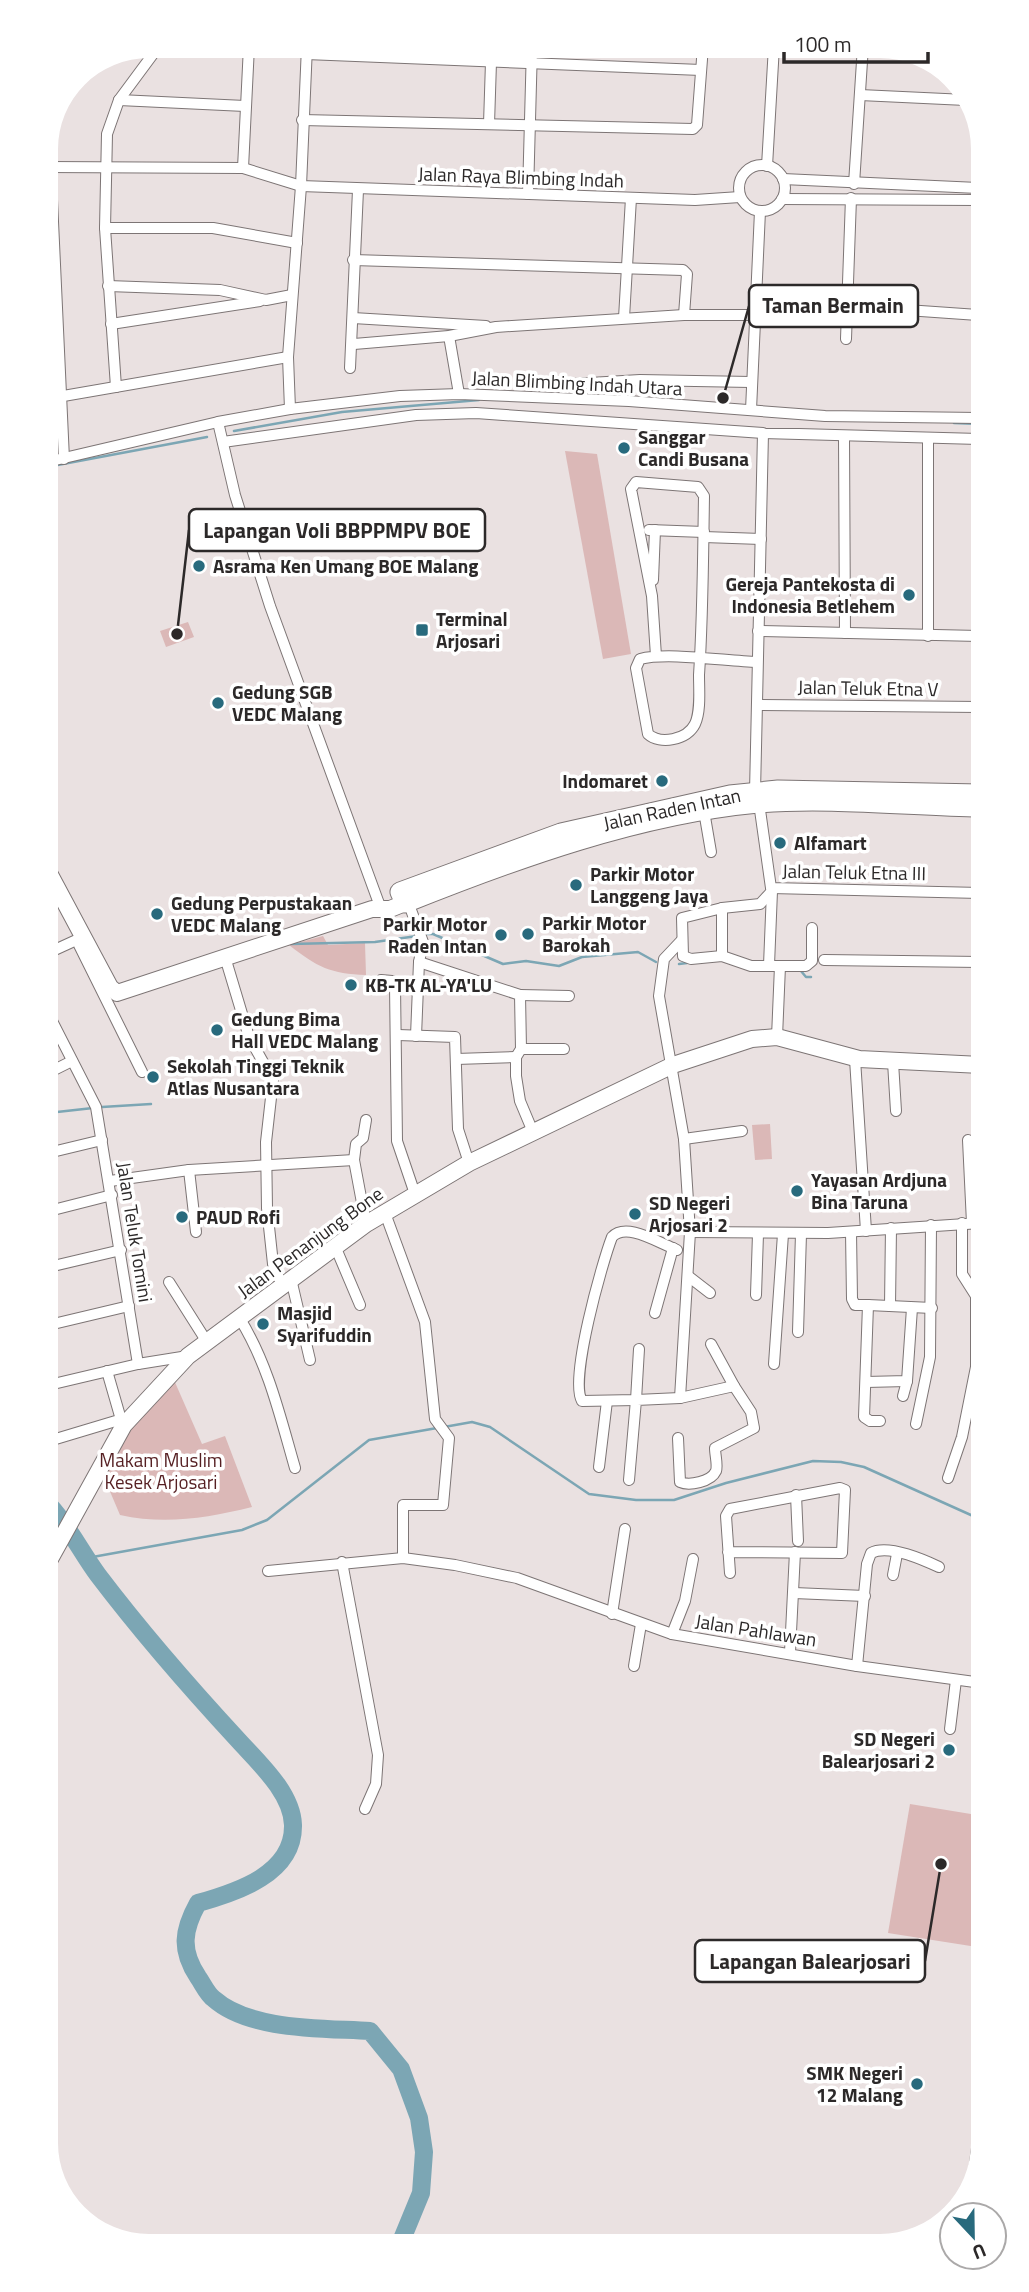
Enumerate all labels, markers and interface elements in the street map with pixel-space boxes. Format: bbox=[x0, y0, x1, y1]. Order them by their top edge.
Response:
scale bar bbox=[784, 21, 928, 65]
text: 100 m bbox=[794, 28, 851, 60]
street label: Jalan Raya Blimbing Indah bbox=[417, 158, 625, 195]
callout: Taman Bermain bbox=[749, 285, 918, 327]
text: Taman Bermain bbox=[762, 289, 904, 321]
street label: Jalan Blimbing Indah Utara bbox=[471, 362, 684, 403]
place label: Sanggar Candi Busana bbox=[638, 422, 749, 473]
marker: Sanggar Candi Busana bbox=[616, 440, 632, 456]
callout: Lapangan Voli BBPPMPV BOE bbox=[189, 509, 485, 551]
text: Lapangan Voli BBPPMPV BOE bbox=[203, 514, 471, 546]
place label: Asrama Ken Umang BOE Malang bbox=[213, 551, 478, 580]
marker: Asrama Ken Umang BOE Malang bbox=[191, 558, 207, 574]
place label: Gereja Pantekosta di Indonesia Betlehem bbox=[725, 569, 895, 620]
marker: Gereja Pantekosta di Indonesia Betlehem bbox=[901, 587, 917, 603]
place label: Terminal Arjosari bbox=[436, 604, 508, 655]
marker: Terminal Arjosari bbox=[414, 622, 430, 638]
street label: Jalan Teluk Etna V bbox=[797, 672, 939, 703]
place label: Gedung SGB VEDC Malang bbox=[232, 677, 342, 728]
marker: Gedung SGB VEDC Malang bbox=[210, 695, 226, 711]
place label: Indomaret bbox=[562, 766, 648, 795]
marker: Indomaret bbox=[654, 773, 670, 789]
street label: Jalan Raden Intan bbox=[601, 780, 743, 837]
place label: Alfamart bbox=[794, 828, 867, 857]
marker: Alfamart bbox=[772, 835, 788, 851]
street label: Jalan Teluk Etna III bbox=[782, 856, 926, 887]
place label: Parkir Motor Langgeng Jaya bbox=[590, 859, 709, 910]
marker: Parkir Motor Langgeng Jaya bbox=[568, 877, 584, 893]
place label: Gedung Perpustakaan VEDC Malang bbox=[171, 888, 352, 939]
marker: Gedung Perpustakaan VEDC Malang bbox=[149, 906, 165, 922]
place label: Parkir Motor Barokah bbox=[542, 908, 646, 959]
place label: Parkir Motor Raden Intan bbox=[383, 909, 487, 960]
marker: Parkir Motor Barokah bbox=[520, 926, 536, 942]
marker: Parkir Motor Raden Intan bbox=[493, 927, 509, 943]
place label: KB-TK AL-YA'LU bbox=[365, 970, 492, 999]
marker: KB-TK AL-YA'LU bbox=[343, 977, 359, 993]
place label: Gedung Bima Hall VEDC Malang bbox=[231, 1004, 378, 1055]
marker: Gedung Bima Hall VEDC Malang bbox=[209, 1022, 225, 1038]
place label: Sekolah Tinggi Teknik Atlas Nusantara bbox=[167, 1051, 345, 1102]
marker: Sekolah Tinggi Teknik Atlas Nusantara bbox=[145, 1069, 161, 1085]
street label: Jalan Teluk Tomini bbox=[110, 1160, 161, 1304]
place label: Yayasan Ardjuna Bina Taruna bbox=[811, 1165, 947, 1216]
street label: Jalan Penanjung Bone bbox=[231, 1179, 389, 1304]
marker: Yayasan Ardjuna Bina Taruna bbox=[789, 1183, 805, 1199]
place label: SD Negeri Arjosari 2 bbox=[649, 1188, 730, 1239]
place label: PAUD Rofi bbox=[196, 1202, 280, 1231]
marker: SD Negeri Arjosari 2 bbox=[627, 1206, 643, 1222]
marker: PAUD Rofi bbox=[174, 1209, 190, 1225]
place label: Masjid Syarifuddin bbox=[277, 1298, 372, 1349]
marker: Masjid Syarifuddin bbox=[255, 1316, 271, 1332]
park label: Makam Muslim Kesek Arjosari bbox=[99, 1445, 223, 1496]
street label: Jalan Pahlawan bbox=[693, 1606, 819, 1653]
place label: SD Negeri Balearjosari 2 bbox=[822, 1724, 935, 1775]
marker: SD Negeri Balearjosari 2 bbox=[941, 1742, 957, 1758]
callout: Lapangan Balearjosari bbox=[695, 1940, 925, 1982]
text: Lapangan Balearjosari bbox=[709, 1945, 911, 1977]
place label: SMK Negeri 12 Malang bbox=[806, 2058, 903, 2109]
marker: SMK Negeri 12 Malang bbox=[909, 2076, 925, 2092]
north arrow bbox=[938, 2201, 1008, 2271]
text: U bbox=[968, 2236, 991, 2268]

